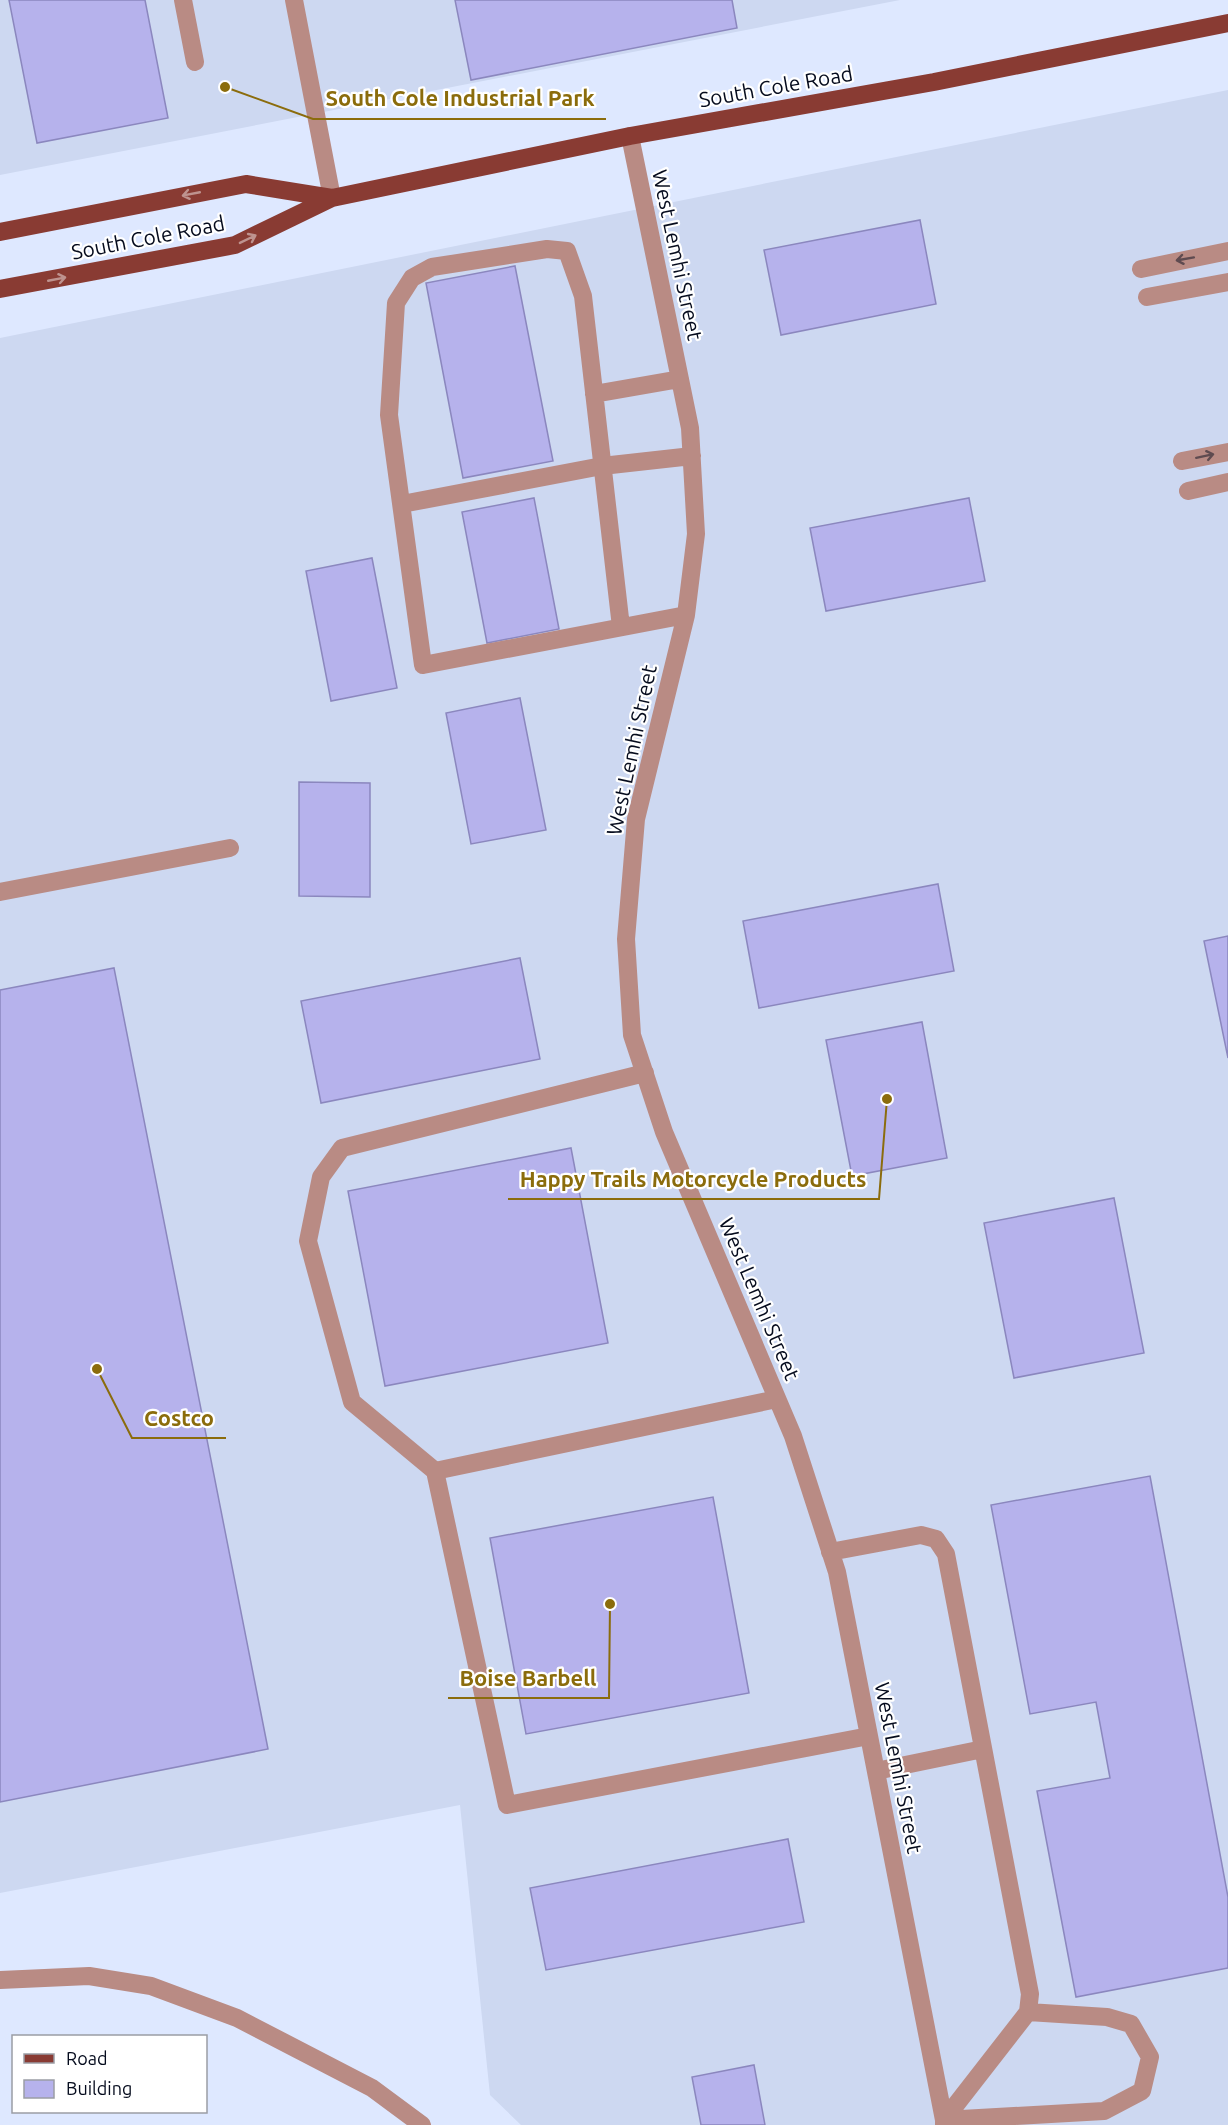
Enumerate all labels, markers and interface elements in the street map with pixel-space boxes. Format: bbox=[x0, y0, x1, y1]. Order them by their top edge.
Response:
street label: South Cole Road bbox=[697, 61, 855, 111]
callout: South Cole Industrial Park bbox=[313, 79, 606, 119]
text: South Cole Industrial Park bbox=[325, 85, 595, 110]
street label: West Lemhi Street bbox=[648, 167, 708, 342]
one-way arrow bbox=[182, 189, 202, 200]
street label: South Cole Road bbox=[69, 210, 227, 264]
one-way arrow bbox=[238, 233, 256, 244]
one-way arrow bbox=[1175, 254, 1195, 265]
one-way arrow bbox=[47, 273, 67, 284]
one-way arrow bbox=[1195, 450, 1214, 462]
street label: West Lemhi Street bbox=[601, 662, 661, 837]
callout: Happy Trails Motorcycle Products bbox=[508, 1159, 879, 1199]
text: Happy Trails Motorcycle Products bbox=[520, 1166, 866, 1191]
street label: West Lemhi Street bbox=[715, 1214, 805, 1383]
callout: Costco bbox=[132, 1398, 226, 1438]
text: Costco bbox=[144, 1405, 214, 1430]
callout: Boise Barbell bbox=[448, 1658, 609, 1698]
text: Boise Barbell bbox=[460, 1665, 597, 1690]
street label: West Lemhi Street bbox=[871, 1680, 927, 1855]
legend bbox=[12, 2035, 207, 2113]
text: Road bbox=[66, 2048, 108, 2068]
text: Building bbox=[66, 2078, 132, 2098]

